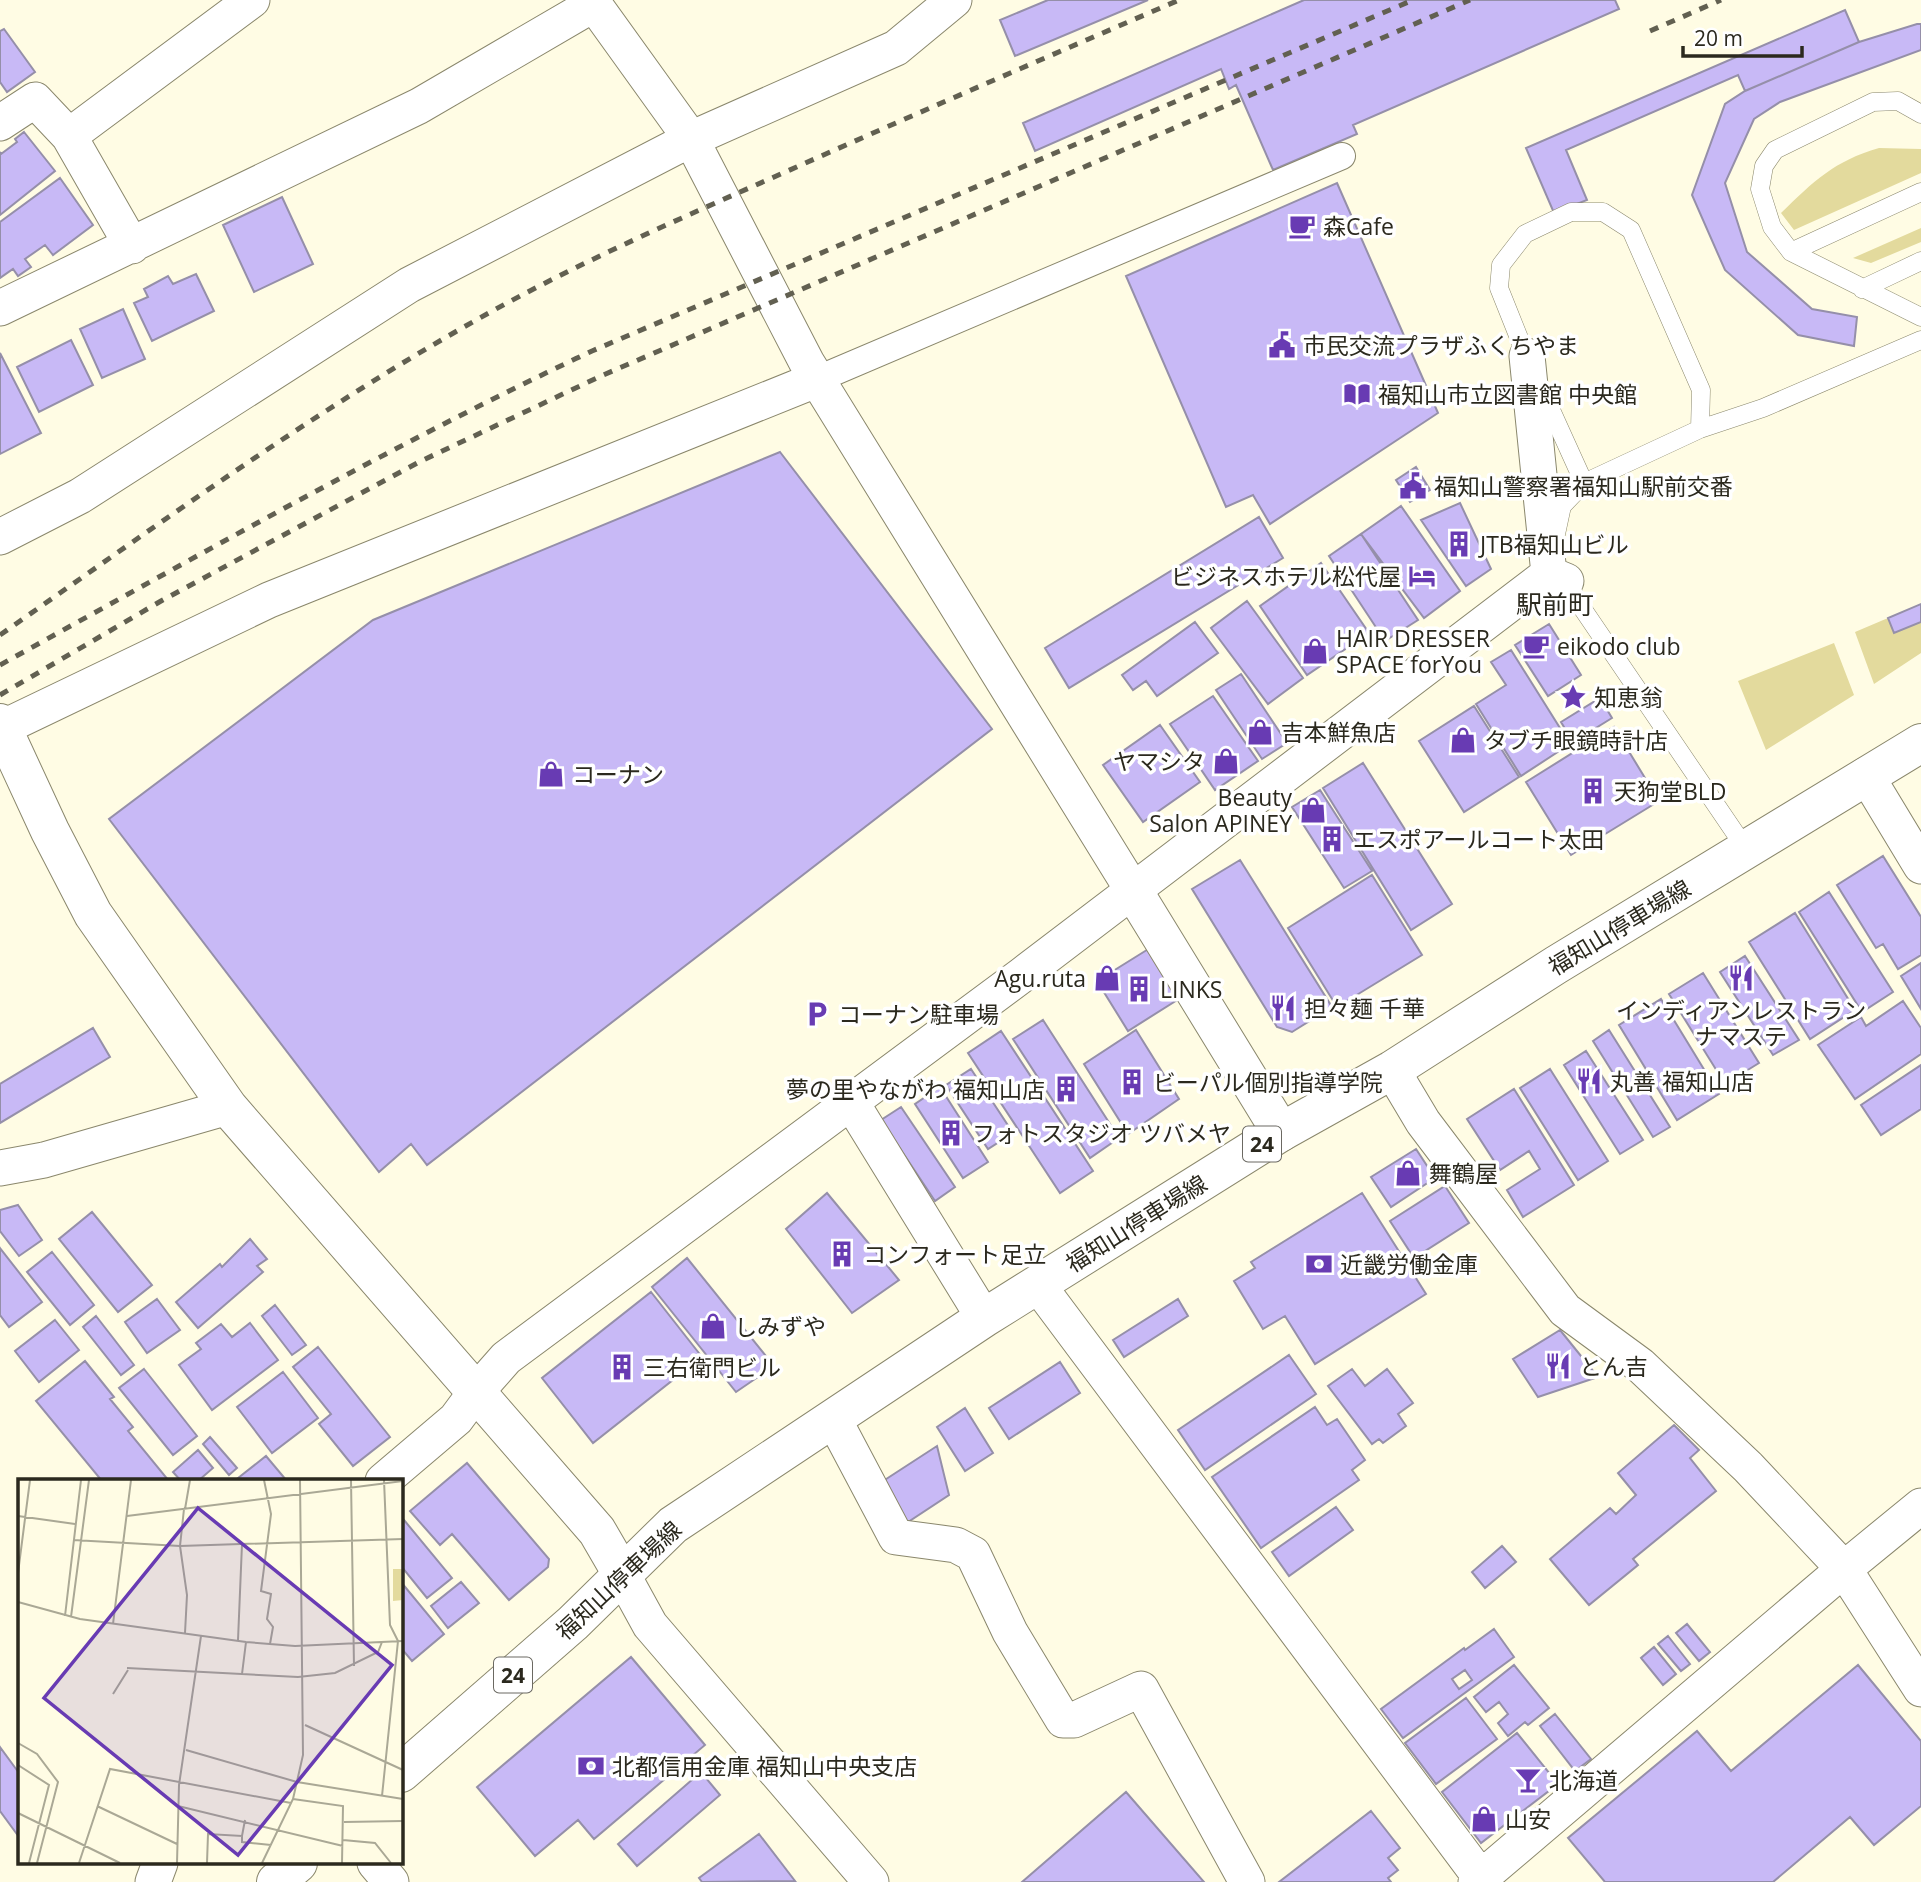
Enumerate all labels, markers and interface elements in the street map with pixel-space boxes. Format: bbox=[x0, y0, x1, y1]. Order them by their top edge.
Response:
scale bar bbox=[1683, 14, 1802, 58]
text: 20 m bbox=[1694, 24, 1743, 52]
place label: 森Cafe bbox=[1323, 210, 1394, 242]
cafe icon: 森Cafe bbox=[1287, 211, 1317, 241]
place label: 市民交流プラザふくちやま bbox=[1303, 329, 1579, 361]
public building icon: 市民交流プラザふくちやま bbox=[1267, 330, 1297, 360]
place label: 福知山市立図書館 中央館 bbox=[1378, 378, 1637, 410]
library icon: 福知山市立図書館 中央館 bbox=[1342, 379, 1372, 409]
place label: 福知山警察署福知山駅前交番 bbox=[1434, 470, 1733, 502]
public building icon: 福知山警察署福知山駅前交番 bbox=[1398, 471, 1428, 501]
place label: JTB福知山ビル bbox=[1478, 528, 1629, 560]
building icon: JTB福知山ビル bbox=[1444, 529, 1474, 559]
place label: ビジネスホテル松代屋 bbox=[1171, 560, 1401, 592]
hotel icon: ビジネスホテル松代屋 bbox=[1407, 561, 1437, 591]
district label: 駅前町 bbox=[1516, 586, 1594, 622]
place label: HAIR DRESSER SPACE forYou bbox=[1336, 622, 1490, 680]
place label: eikodo club bbox=[1557, 630, 1681, 662]
cafe icon: eikodo club bbox=[1521, 631, 1551, 661]
shop icon: HAIR DRESSER SPACE forYou bbox=[1300, 636, 1330, 666]
place label: 知恵翁 bbox=[1594, 681, 1663, 713]
place icon: 知恵翁 bbox=[1558, 682, 1588, 712]
place label: 吉本鮮魚店 bbox=[1281, 716, 1396, 748]
shop icon: 吉本鮮魚店 bbox=[1245, 717, 1275, 747]
place label: タブチ眼鏡時計店 bbox=[1484, 724, 1668, 756]
shop icon: タブチ眼鏡時計店 bbox=[1448, 725, 1478, 755]
place label: ヤマシタ bbox=[1113, 745, 1205, 777]
shop icon: ヤマシタ bbox=[1211, 746, 1241, 776]
place label: コーナン bbox=[572, 758, 664, 790]
shop icon: コーナン bbox=[536, 759, 566, 789]
place label: 天狗堂BLD bbox=[1614, 775, 1727, 807]
building icon: 天狗堂BLD bbox=[1578, 776, 1608, 806]
place label: Beauty Salon APINEY bbox=[1149, 781, 1292, 839]
shop icon: Beauty Salon APINEY bbox=[1298, 795, 1328, 825]
place label: エスポアールコート太田 bbox=[1353, 823, 1604, 855]
building icon: エスポアールコート太田 bbox=[1317, 824, 1347, 854]
street label: 福知山停車場線 bbox=[1542, 872, 1696, 982]
place label: Agu.ruta bbox=[994, 962, 1086, 994]
shop icon: Agu.ruta bbox=[1092, 963, 1122, 993]
restaurant icon: インディアンレストラン ナマステ bbox=[1726, 963, 1756, 993]
place label: LINKS bbox=[1160, 973, 1222, 1005]
building icon: LINKS bbox=[1124, 974, 1154, 1004]
place label: 担々麺 千華 bbox=[1304, 992, 1425, 1024]
restaurant icon: 担々麺 千華 bbox=[1268, 993, 1298, 1023]
place label: インディアンレストラン ナマステ bbox=[1616, 994, 1866, 1052]
place label: コーナン駐車場 bbox=[838, 998, 999, 1030]
parking icon: コーナン駐車場 bbox=[802, 999, 832, 1029]
place label: 丸善 福知山店 bbox=[1610, 1065, 1754, 1097]
place label: ビーパル個別指導学院 bbox=[1153, 1066, 1383, 1098]
restaurant icon: 丸善 福知山店 bbox=[1574, 1066, 1604, 1096]
building icon: ビーパル個別指導学院 bbox=[1117, 1067, 1147, 1097]
place label: 夢の里やながわ 福知山店 bbox=[786, 1073, 1045, 1105]
building icon: 夢の里やながわ 福知山店 bbox=[1051, 1074, 1081, 1104]
place label: フォトスタジオ ツバメヤ bbox=[972, 1117, 1231, 1149]
building icon: フォトスタジオ ツバメヤ bbox=[936, 1118, 966, 1148]
road number: 24 bbox=[1243, 1126, 1281, 1162]
place label: 舞鶴屋 bbox=[1429, 1157, 1498, 1189]
shop icon: 舞鶴屋 bbox=[1393, 1158, 1423, 1188]
street label: 福知山停車場線 bbox=[1059, 1167, 1213, 1279]
place label: コンフォート足立 bbox=[863, 1238, 1046, 1270]
building icon: コンフォート足立 bbox=[827, 1239, 857, 1269]
place label: 近畿労働金庫 bbox=[1340, 1248, 1478, 1280]
bank icon: 近畿労働金庫 bbox=[1304, 1249, 1334, 1279]
place label: しみずや bbox=[734, 1310, 826, 1342]
shop icon: しみずや bbox=[698, 1311, 728, 1341]
place label: とん吉 bbox=[1579, 1350, 1648, 1382]
place label: 三右衛門ビル bbox=[643, 1351, 781, 1383]
restaurant icon: とん吉 bbox=[1543, 1351, 1573, 1381]
building icon: 三右衛門ビル bbox=[607, 1352, 637, 1382]
inset map bbox=[18, 1479, 402, 1864]
street label: 福知山停車場線 bbox=[548, 1513, 688, 1647]
road number: 24 bbox=[494, 1658, 532, 1692]
place label: 北都信用金庫 福知山中央支店 bbox=[612, 1750, 917, 1782]
bank icon: 北都信用金庫 福知山中央支店 bbox=[576, 1751, 606, 1781]
place label: 北海道 bbox=[1549, 1764, 1618, 1796]
bar icon: 北海道 bbox=[1513, 1765, 1543, 1795]
place label: 山安 bbox=[1505, 1803, 1551, 1835]
shop icon: 山安 bbox=[1469, 1804, 1499, 1834]

